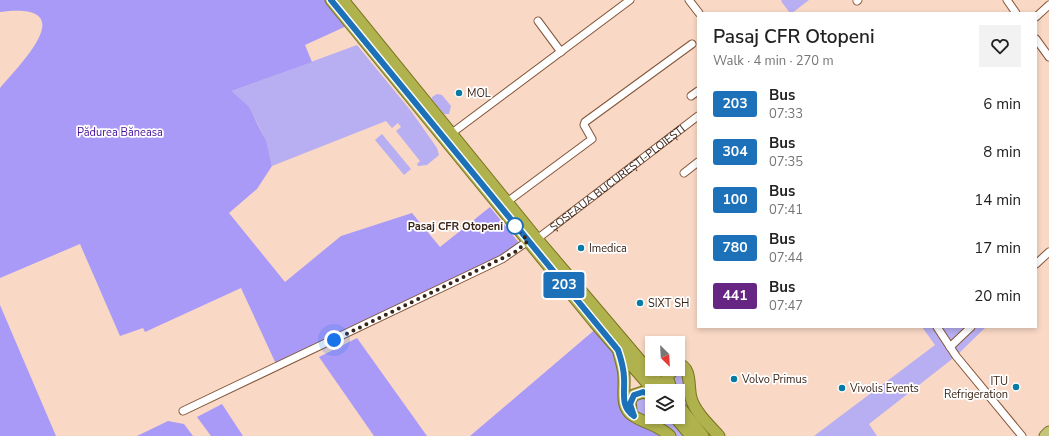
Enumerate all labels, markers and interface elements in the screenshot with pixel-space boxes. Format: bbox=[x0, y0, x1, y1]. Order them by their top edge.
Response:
text: Pasaj CFR Otopeni bbox=[713, 24, 875, 50]
button: heart bbox=[979, 25, 1021, 67]
text: Walk · 4 min · 270 m bbox=[713, 52, 834, 70]
text: Bus bbox=[769, 85, 795, 105]
place label: MOL bbox=[467, 86, 491, 101]
marker: MOL bbox=[454, 88, 464, 98]
text: 203 bbox=[722, 94, 748, 113]
text: 6 min bbox=[983, 94, 1021, 114]
text: 07:33 bbox=[769, 105, 803, 123]
street label: ȘOSEAUA BUCUREȘTI-PLOIEȘTI bbox=[547, 122, 688, 235]
park label: Pădurea Băneasa bbox=[77, 125, 163, 140]
text: Bus bbox=[769, 133, 795, 153]
text: 304 bbox=[722, 142, 748, 161]
text: 8 min bbox=[983, 142, 1021, 162]
text: 07:35 bbox=[769, 153, 803, 171]
text: Bus bbox=[769, 181, 795, 201]
text: 100 bbox=[722, 190, 748, 209]
text: 14 min bbox=[974, 190, 1021, 210]
text: 07:41 bbox=[769, 201, 803, 219]
marker: Pasaj CFR Otopeni bbox=[506, 217, 524, 235]
place label: Pasaj CFR Otopeni bbox=[408, 219, 503, 234]
text: Bus bbox=[769, 229, 795, 249]
text: 780 bbox=[722, 238, 748, 257]
text: 17 min bbox=[974, 238, 1021, 258]
place label: Imedica bbox=[589, 241, 627, 256]
marker: Imedica bbox=[576, 243, 586, 253]
text: 07:44 bbox=[769, 249, 803, 267]
line badge: 203 bbox=[541, 272, 587, 298]
text: 203 bbox=[551, 275, 577, 294]
text: Bus bbox=[769, 277, 795, 297]
text: 441 bbox=[722, 286, 748, 305]
text: 20 min bbox=[974, 286, 1021, 306]
place label: SIXT SH bbox=[648, 296, 689, 311]
text: 07:47 bbox=[769, 297, 803, 315]
marker: SIXT SH bbox=[635, 298, 645, 308]
your location bbox=[324, 330, 344, 350]
north arrow bbox=[645, 336, 685, 376]
map controls bbox=[645, 336, 685, 424]
place label: Volvo Primus bbox=[741, 372, 807, 387]
marker: Volvo Primus bbox=[729, 374, 739, 384]
place label: ITU Refrigeration bbox=[944, 374, 1008, 402]
place label: Vivolis Events bbox=[849, 381, 919, 396]
marker: ITU Refrigeration bbox=[1011, 382, 1021, 392]
marker: Vivolis Events bbox=[837, 383, 847, 393]
button: layers bbox=[645, 384, 685, 424]

